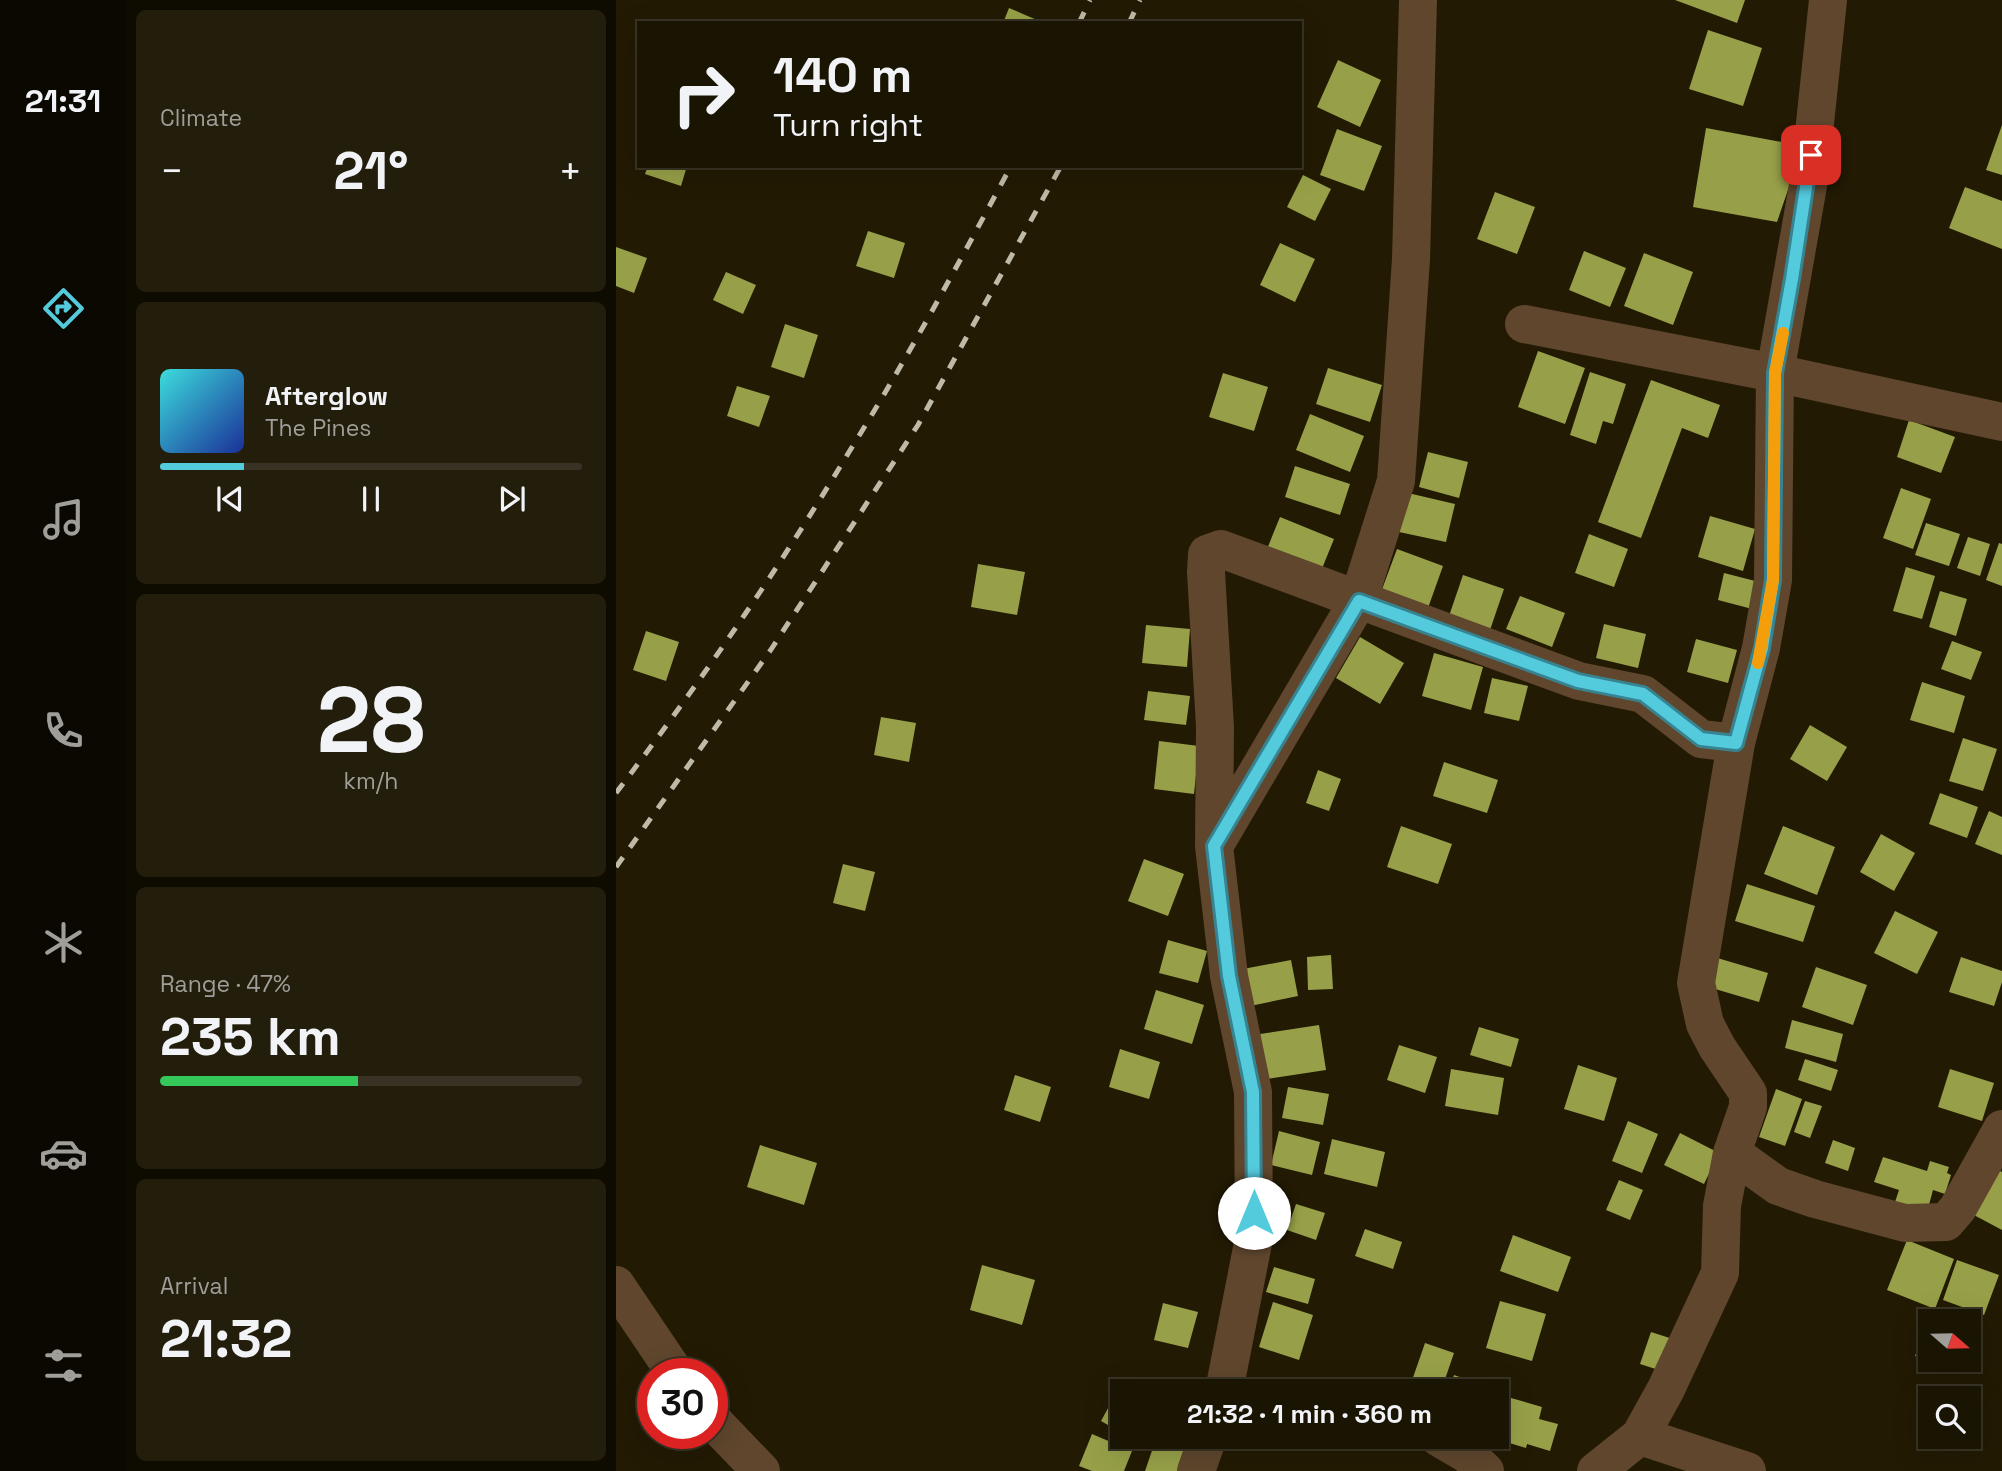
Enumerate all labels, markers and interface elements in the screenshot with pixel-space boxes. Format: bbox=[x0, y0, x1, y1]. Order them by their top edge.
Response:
text: 140 m bbox=[773, 44, 912, 106]
icon: right bbox=[658, 49, 749, 140]
text: 21:31 bbox=[25, 81, 101, 121]
text: Climate bbox=[160, 103, 242, 133]
text: Turn right bbox=[773, 105, 923, 145]
pin bbox=[1781, 125, 1841, 185]
icon: arrive bbox=[1792, 136, 1830, 174]
text: 21° bbox=[334, 138, 408, 204]
text: − bbox=[160, 147, 184, 195]
text: + bbox=[558, 147, 582, 195]
icon: directions bbox=[39, 284, 88, 333]
text: Afterglow bbox=[265, 379, 388, 413]
text: The Pines bbox=[265, 413, 371, 443]
icon: previous bbox=[211, 480, 249, 518]
icon: pause bbox=[352, 480, 390, 518]
icon: next bbox=[493, 480, 531, 518]
icon: music bbox=[39, 495, 88, 544]
text: 28 bbox=[317, 662, 425, 779]
icon: phone bbox=[39, 706, 88, 755]
text: km/h bbox=[344, 766, 398, 796]
icon: climate bbox=[39, 918, 88, 967]
text: Range · 47% bbox=[160, 969, 291, 999]
text: 235 km bbox=[160, 1004, 341, 1070]
icon: car bbox=[39, 1129, 88, 1178]
position arrow bbox=[1217, 1176, 1291, 1250]
text: Arrival bbox=[160, 1271, 228, 1301]
text: 21:32 bbox=[160, 1306, 292, 1372]
north arrow bbox=[1918, 1309, 1981, 1372]
map controls bbox=[1918, 1309, 1981, 1449]
icon: filters bbox=[39, 1341, 88, 1390]
speed limit sign: 30 bbox=[637, 1358, 728, 1449]
button: search bbox=[1918, 1386, 1981, 1449]
text: 21:32 · 1 min · 360 m bbox=[1187, 1397, 1432, 1431]

